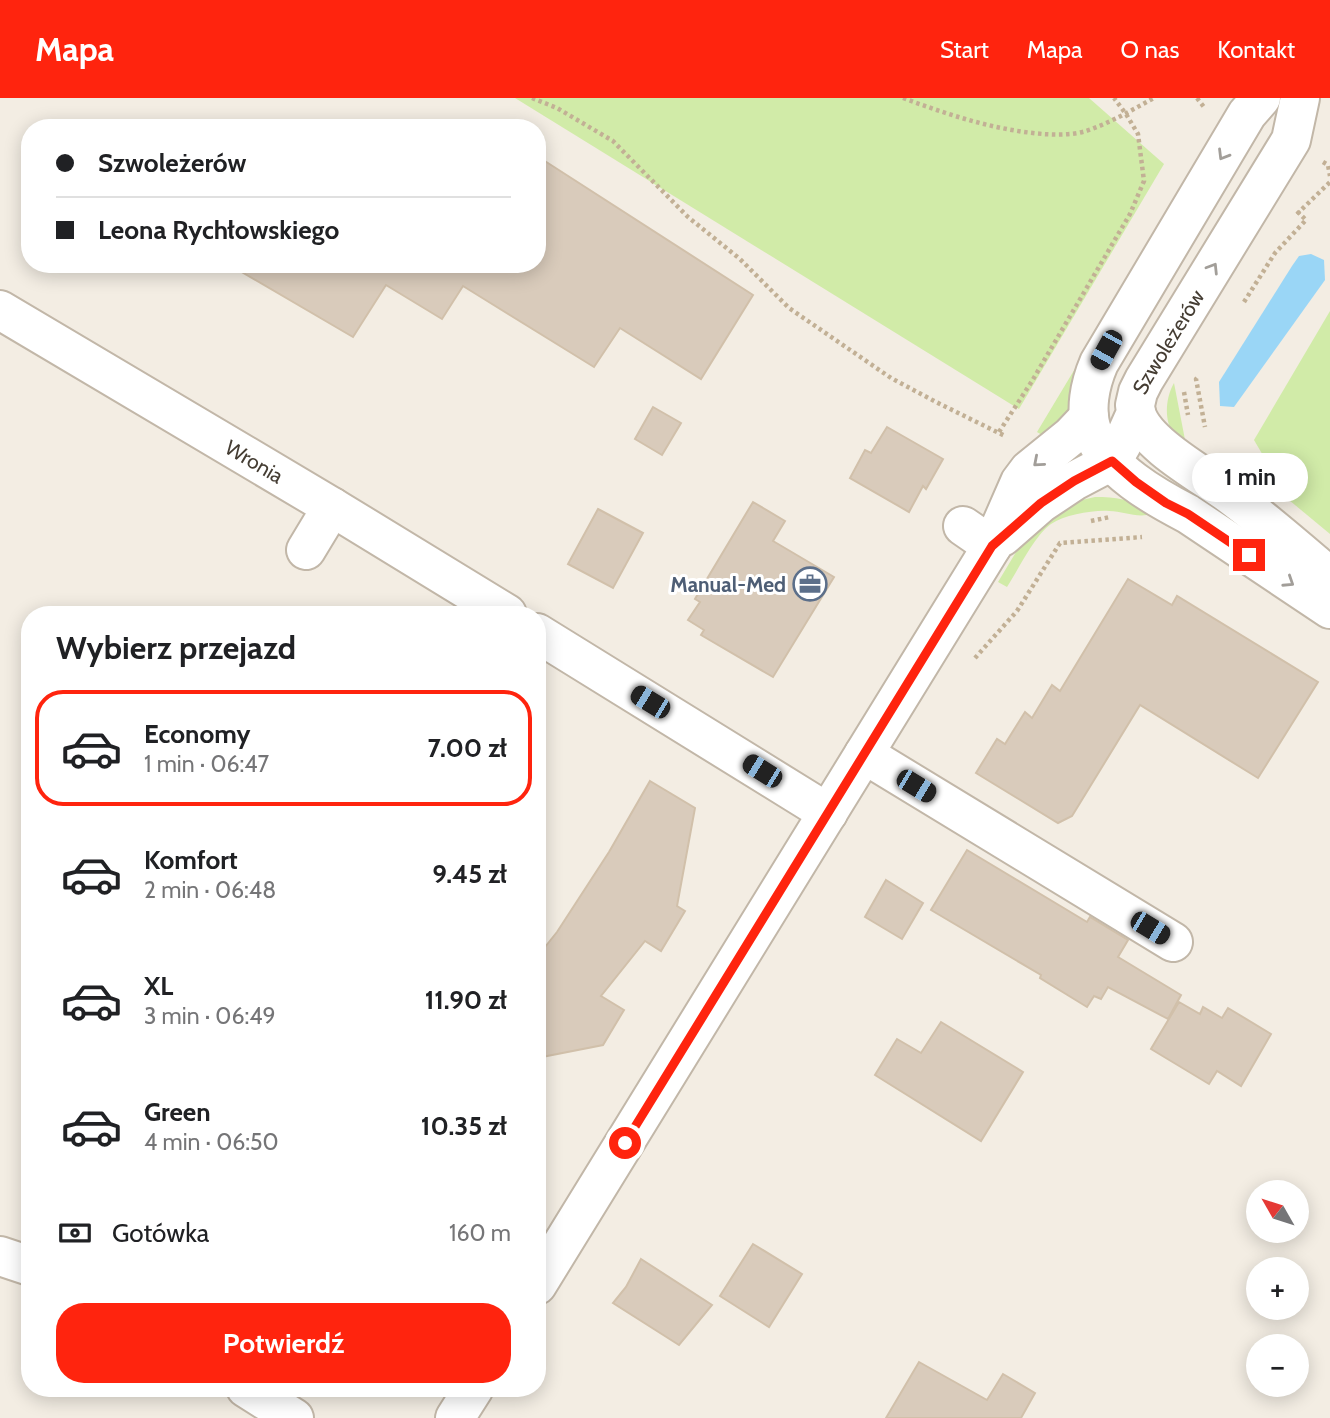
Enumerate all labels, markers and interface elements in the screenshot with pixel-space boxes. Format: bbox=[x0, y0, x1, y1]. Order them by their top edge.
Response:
text: Mapa bbox=[35, 29, 114, 69]
text: Start bbox=[940, 35, 989, 64]
text: Mapa bbox=[1027, 35, 1083, 64]
text: O nas bbox=[1121, 35, 1179, 64]
text: Kontakt bbox=[1217, 35, 1295, 64]
text: Szwoleżerów bbox=[98, 147, 246, 179]
one-way arrow bbox=[1218, 147, 1231, 160]
text: Leona Rychłowskiego bbox=[98, 214, 339, 246]
one-way arrow bbox=[1204, 262, 1217, 275]
street label: Szwoleżerów bbox=[1127, 285, 1209, 398]
car bbox=[1087, 327, 1126, 373]
street label: Wronia bbox=[221, 434, 288, 488]
one-way arrow bbox=[1034, 454, 1047, 467]
callout: 1 min bbox=[1191, 454, 1307, 503]
text: 1 min bbox=[1224, 463, 1276, 491]
route end bbox=[1233, 539, 1265, 571]
office icon: Manual-Med bbox=[791, 565, 829, 603]
place label: Manual-Med bbox=[670, 572, 786, 597]
one-way arrow bbox=[1282, 574, 1295, 587]
text: Wybierz przejazd bbox=[56, 628, 296, 667]
car bbox=[627, 682, 674, 722]
icon: car bbox=[60, 717, 123, 780]
text: Economy bbox=[144, 718, 250, 750]
text: 7.00 zł bbox=[428, 732, 507, 764]
text: 1 min · 06:47 bbox=[144, 750, 269, 778]
car bbox=[739, 751, 786, 791]
car bbox=[893, 766, 940, 806]
icon: car bbox=[60, 843, 123, 906]
text: Komfort bbox=[144, 844, 238, 876]
text: 9.45 zł bbox=[432, 858, 507, 890]
text: 2 min · 06:48 bbox=[144, 876, 276, 904]
car bbox=[1127, 908, 1174, 948]
icon: car bbox=[60, 969, 123, 1032]
text: XL bbox=[144, 970, 173, 1002]
text: 11.90 zł bbox=[425, 984, 507, 1016]
text: 3 min · 06:49 bbox=[144, 1002, 276, 1030]
icon: car bbox=[60, 1095, 123, 1158]
text: Green bbox=[144, 1096, 211, 1128]
text: 10.35 zł bbox=[421, 1110, 507, 1142]
route start bbox=[609, 1127, 641, 1159]
text: 4 min · 06:50 bbox=[144, 1128, 279, 1156]
north arrow bbox=[1246, 1180, 1309, 1242]
map controls bbox=[1246, 1180, 1309, 1397]
icon: cash bbox=[56, 1214, 94, 1252]
text: Gotówka bbox=[112, 1217, 209, 1249]
text: 160 m bbox=[449, 1219, 511, 1247]
button: + bbox=[1246, 1257, 1309, 1320]
button: Potwierdź bbox=[56, 1303, 511, 1383]
button: − bbox=[1246, 1334, 1309, 1397]

